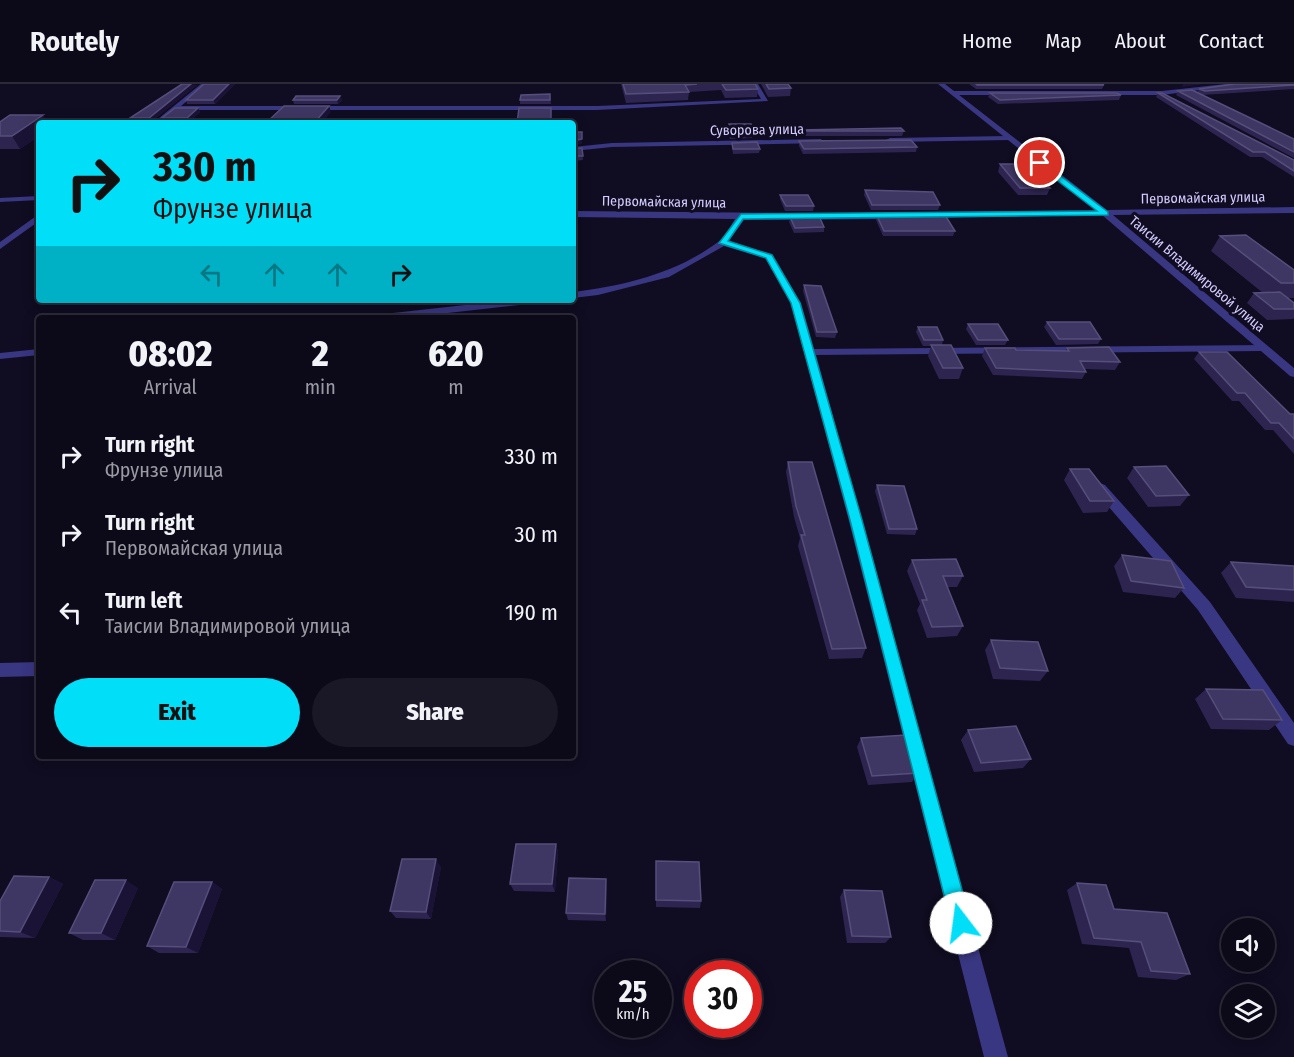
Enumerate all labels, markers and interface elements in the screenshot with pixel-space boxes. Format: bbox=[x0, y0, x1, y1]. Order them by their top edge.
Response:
text: Routely bbox=[30, 25, 119, 58]
text: Home bbox=[962, 28, 1012, 54]
text: Map bbox=[1045, 28, 1082, 54]
text: About bbox=[1115, 28, 1166, 54]
text: Contact bbox=[1199, 28, 1264, 54]
street label: Суворова улица bbox=[710, 121, 804, 139]
pin bbox=[1014, 137, 1065, 188]
text: 330 m bbox=[153, 142, 256, 192]
icon: right bbox=[54, 144, 132, 222]
icon: arrive bbox=[1023, 146, 1056, 179]
street label: Первомайская улица bbox=[1141, 188, 1266, 208]
street label: Первомайская улица bbox=[602, 192, 727, 212]
text: Фрунзе улица bbox=[153, 193, 313, 225]
street label: Таисии Владимировой улица bbox=[1126, 212, 1268, 336]
icon: left bbox=[195, 258, 228, 291]
icon: ahead bbox=[258, 258, 291, 291]
icon: ahead bbox=[321, 258, 354, 291]
icon: right bbox=[384, 258, 417, 291]
text: 08:02 bbox=[128, 332, 212, 376]
text: 2 bbox=[312, 332, 329, 376]
text: 620 bbox=[428, 332, 484, 376]
text: Arrival bbox=[144, 375, 197, 399]
text: min bbox=[305, 375, 336, 399]
text: m bbox=[448, 375, 464, 399]
text: Turn right bbox=[105, 431, 194, 458]
icon: right bbox=[54, 440, 87, 473]
text: 330 m bbox=[505, 443, 558, 470]
text: Фрунзе улица bbox=[105, 458, 223, 482]
text: Turn right bbox=[105, 509, 194, 536]
icon: right bbox=[54, 518, 87, 551]
text: 30 m bbox=[515, 521, 558, 548]
text: Первомайская улица bbox=[105, 536, 283, 560]
text: Turn left bbox=[105, 587, 183, 614]
icon: left bbox=[54, 596, 87, 629]
text: 190 m bbox=[505, 599, 558, 626]
text: Таисии Владимировой улица bbox=[105, 614, 350, 638]
button: Exit bbox=[54, 678, 300, 747]
button: Share bbox=[312, 678, 558, 747]
position arrow bbox=[929, 891, 993, 955]
map controls bbox=[1221, 918, 1275, 1038]
button: sound bbox=[1221, 918, 1275, 972]
speed limit sign: 30 bbox=[684, 960, 762, 1038]
text: 25 bbox=[619, 974, 647, 1010]
button: layers bbox=[1221, 984, 1275, 1038]
text: km/h bbox=[616, 1005, 650, 1023]

